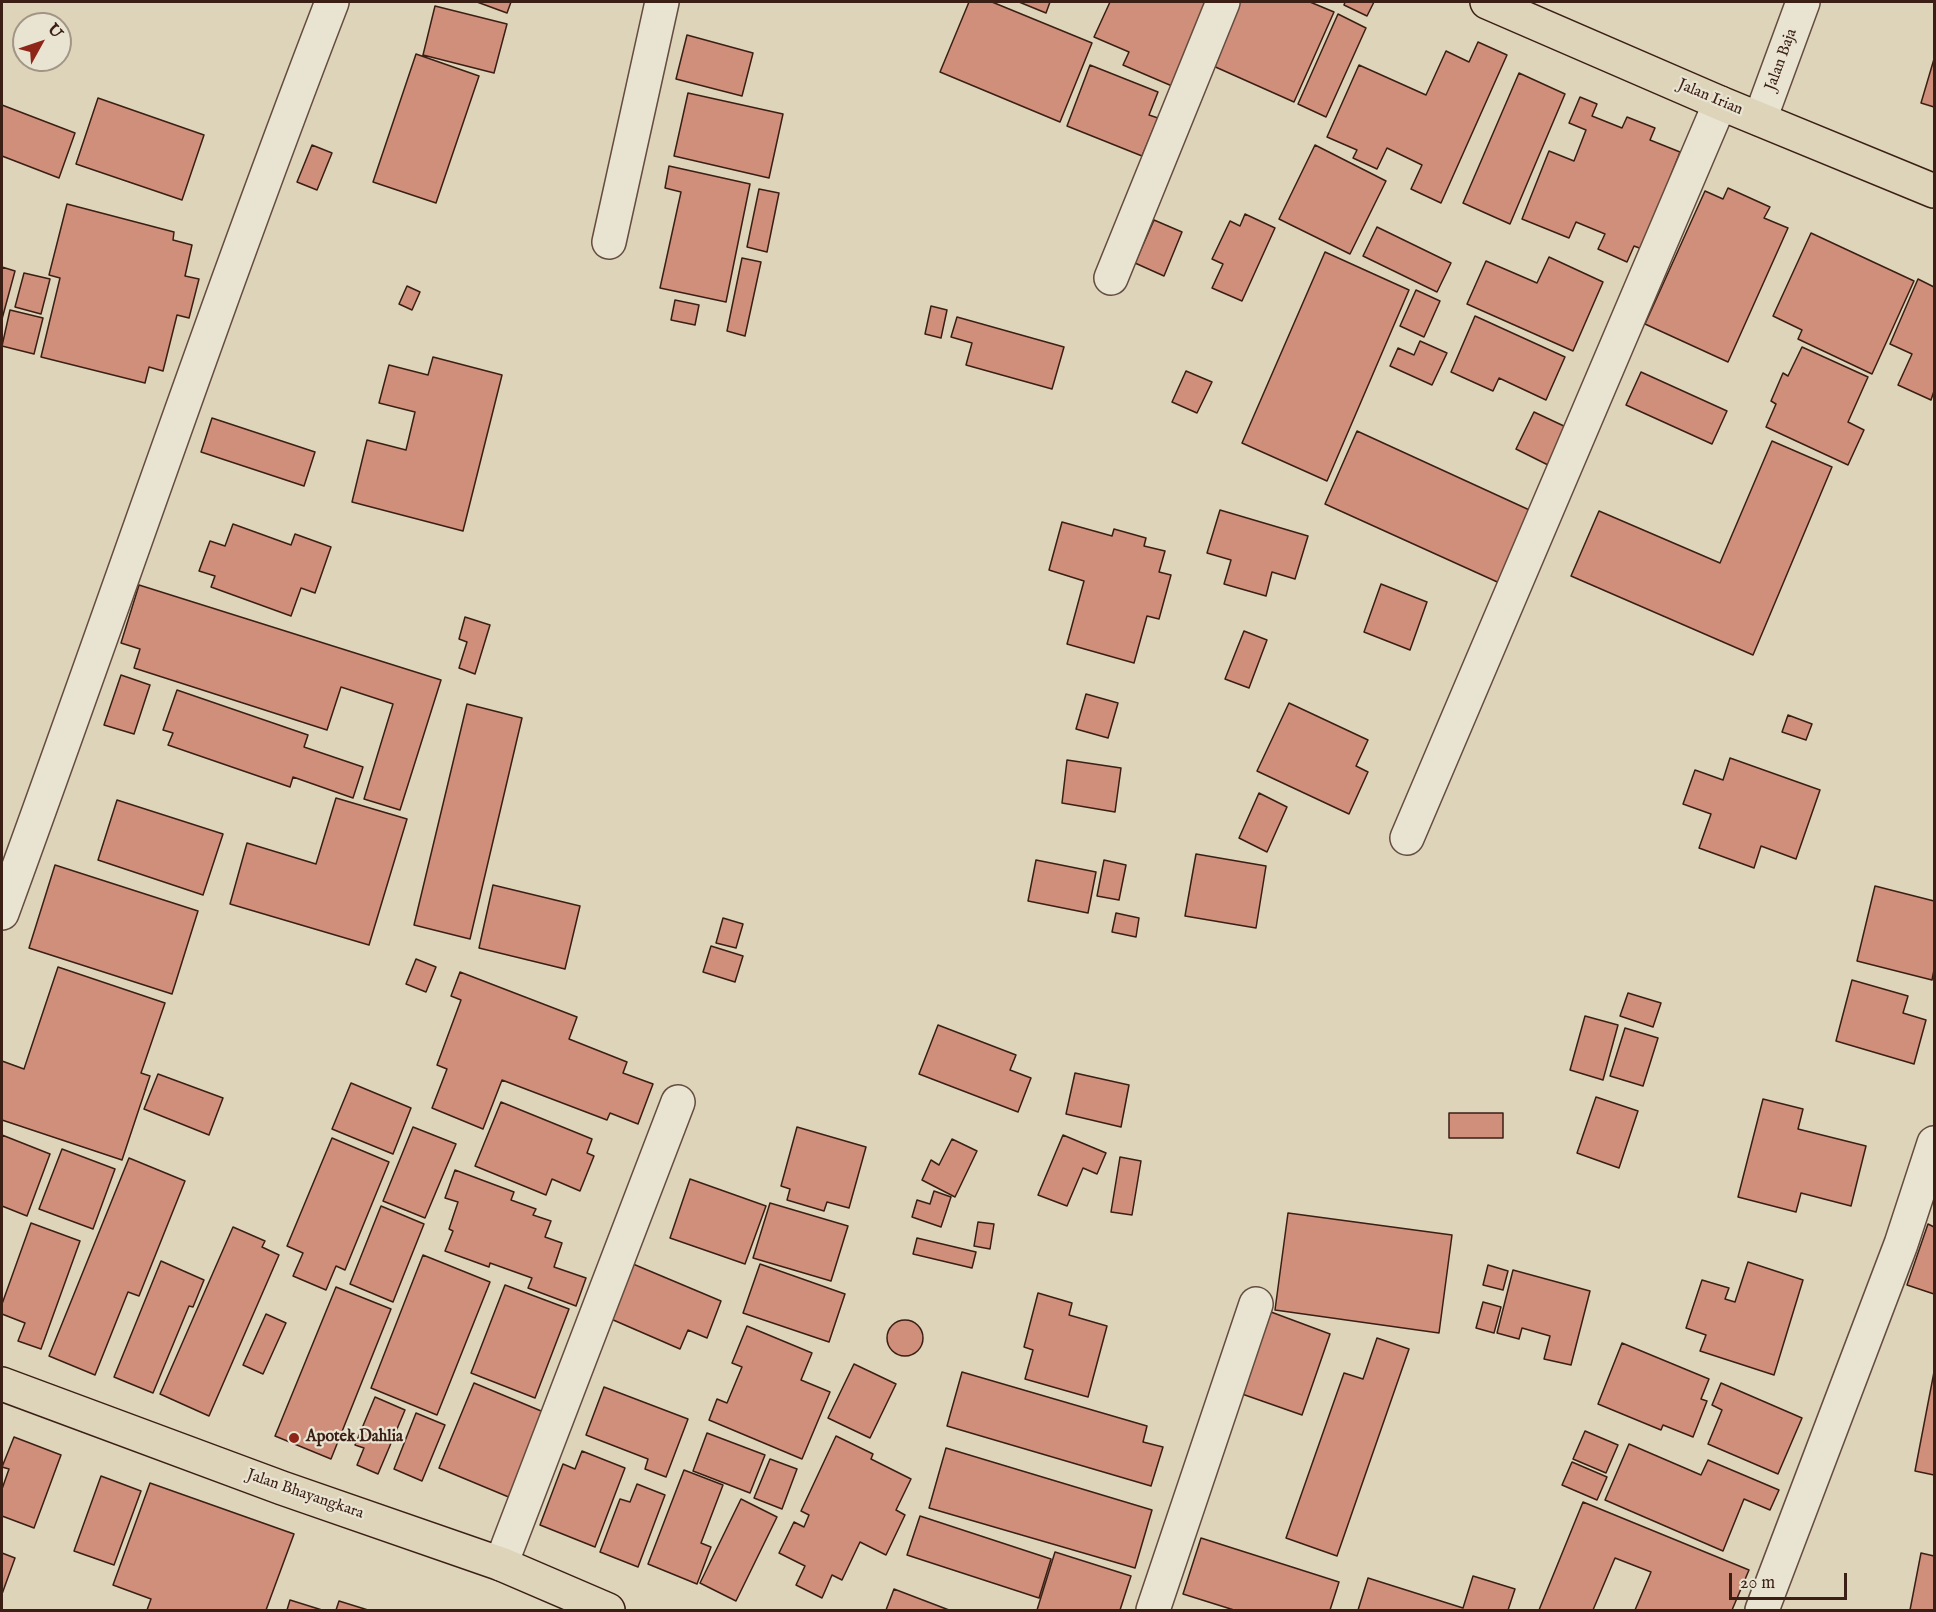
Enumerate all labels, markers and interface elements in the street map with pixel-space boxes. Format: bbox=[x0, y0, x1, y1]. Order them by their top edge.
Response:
north arrow bbox=[12, 12, 72, 72]
text: U bbox=[42, 20, 66, 43]
street label: Jalan Baja bbox=[1762, 26, 1802, 94]
street label: Jalan Irian bbox=[1675, 76, 1745, 120]
place label: Apotek Dahlia bbox=[306, 1428, 403, 1448]
marker: Apotek Dahlia bbox=[287, 1431, 301, 1445]
street label: Jalan Bhayangkara bbox=[244, 1466, 366, 1524]
scale bar bbox=[1732, 1561, 1850, 1599]
text: 20 m bbox=[1740, 1572, 1775, 1595]

